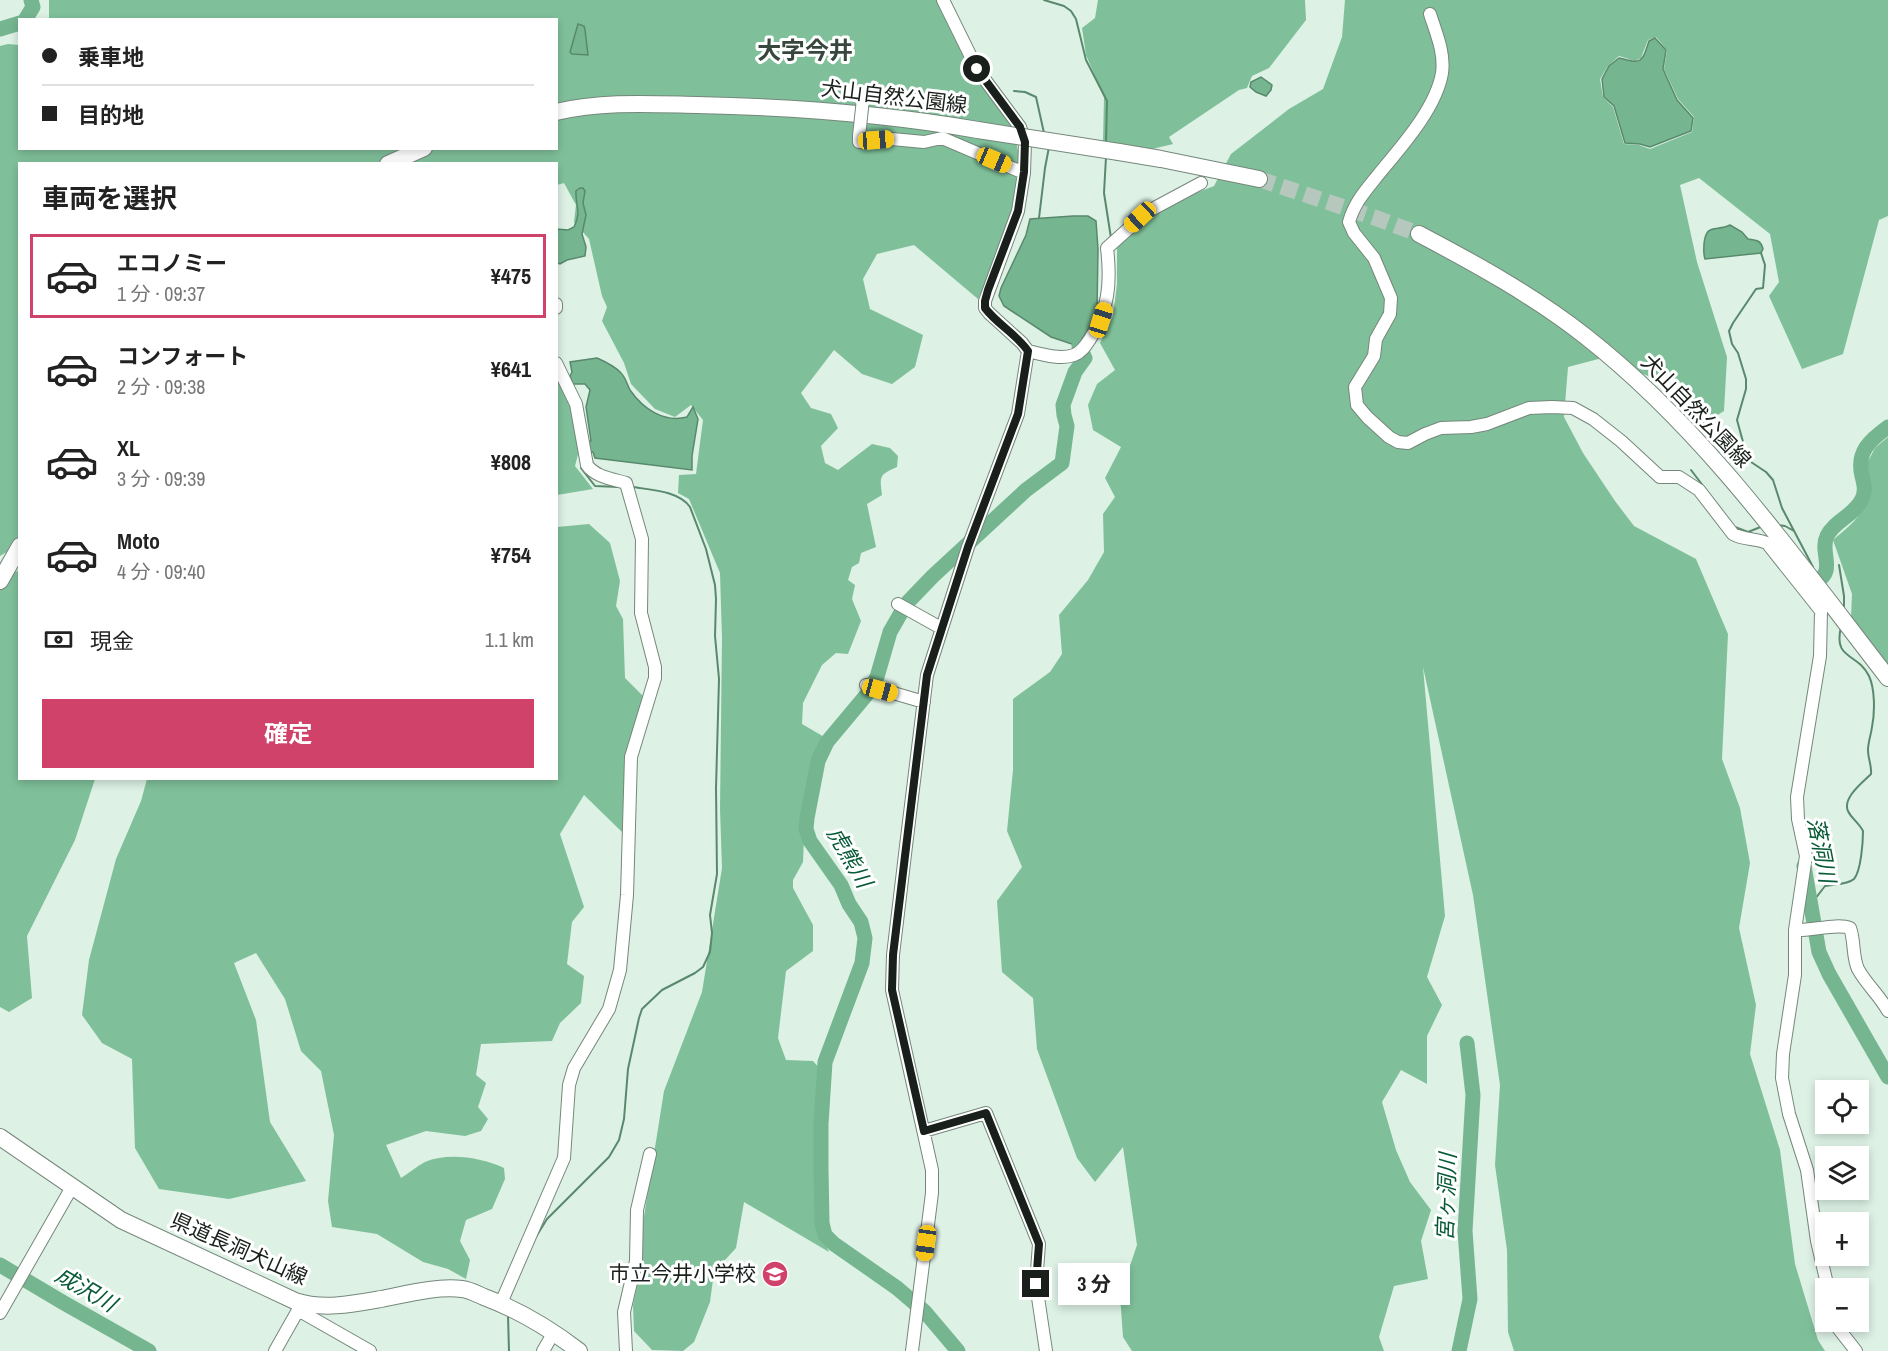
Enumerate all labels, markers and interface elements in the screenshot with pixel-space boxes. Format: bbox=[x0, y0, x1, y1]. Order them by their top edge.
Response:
district label: 大字今井 bbox=[757, 34, 853, 66]
text: 乗車地 bbox=[78, 42, 144, 72]
route start bbox=[963, 55, 990, 82]
street label: 犬山自然公園線 bbox=[819, 73, 969, 120]
text: 目的地 bbox=[78, 100, 144, 130]
car bbox=[857, 130, 895, 150]
car bbox=[974, 145, 1014, 175]
text: 車両を選択 bbox=[42, 180, 177, 216]
car bbox=[1121, 198, 1159, 236]
text: エコノミー bbox=[117, 248, 227, 278]
icon: car bbox=[45, 249, 99, 303]
text: ¥475 bbox=[491, 261, 531, 291]
text: 1 分 · 09:37 bbox=[117, 280, 205, 307]
car bbox=[1087, 300, 1115, 340]
text: コンフォート bbox=[117, 341, 248, 371]
icon: car bbox=[45, 342, 99, 396]
street label: 犬山自然公園線 bbox=[1635, 348, 1758, 474]
text: ¥641 bbox=[491, 354, 531, 384]
text: 2 分 · 09:38 bbox=[117, 373, 205, 400]
text: XL bbox=[117, 433, 140, 463]
icon: car bbox=[45, 435, 99, 489]
text: ¥808 bbox=[491, 447, 531, 477]
text: 3 分 · 09:39 bbox=[117, 465, 205, 492]
text: Moto bbox=[117, 526, 160, 556]
icon: car bbox=[45, 528, 99, 582]
text: ¥754 bbox=[491, 540, 531, 570]
text: 4 分 · 09:40 bbox=[117, 558, 205, 585]
icon: cash bbox=[42, 623, 75, 656]
text: 現金 bbox=[90, 626, 134, 656]
text: 1.1 km bbox=[485, 626, 534, 653]
car bbox=[860, 677, 900, 703]
button: 確定 bbox=[42, 699, 534, 768]
water label: 落洞川 bbox=[1801, 815, 1843, 887]
water label: 虎熊川 bbox=[821, 821, 880, 895]
map controls bbox=[1815, 1080, 1869, 1332]
button: locate bbox=[1815, 1080, 1869, 1134]
button: layers bbox=[1815, 1146, 1869, 1200]
water label: 宮ヶ洞川 bbox=[1429, 1151, 1463, 1242]
street label: 県道長洞犬山線 bbox=[166, 1205, 312, 1292]
button: + bbox=[1815, 1212, 1869, 1266]
car bbox=[915, 1224, 937, 1262]
place label: 市立今井小学校 bbox=[609, 1259, 756, 1288]
school or university icon: 市立今井小学校 bbox=[760, 1259, 790, 1289]
water label: 成沢川 bbox=[50, 1260, 124, 1319]
callout: 3 分 bbox=[1057, 1263, 1129, 1305]
route end bbox=[1022, 1270, 1049, 1297]
text: 3 分 bbox=[1077, 1270, 1111, 1297]
button: − bbox=[1815, 1278, 1869, 1332]

